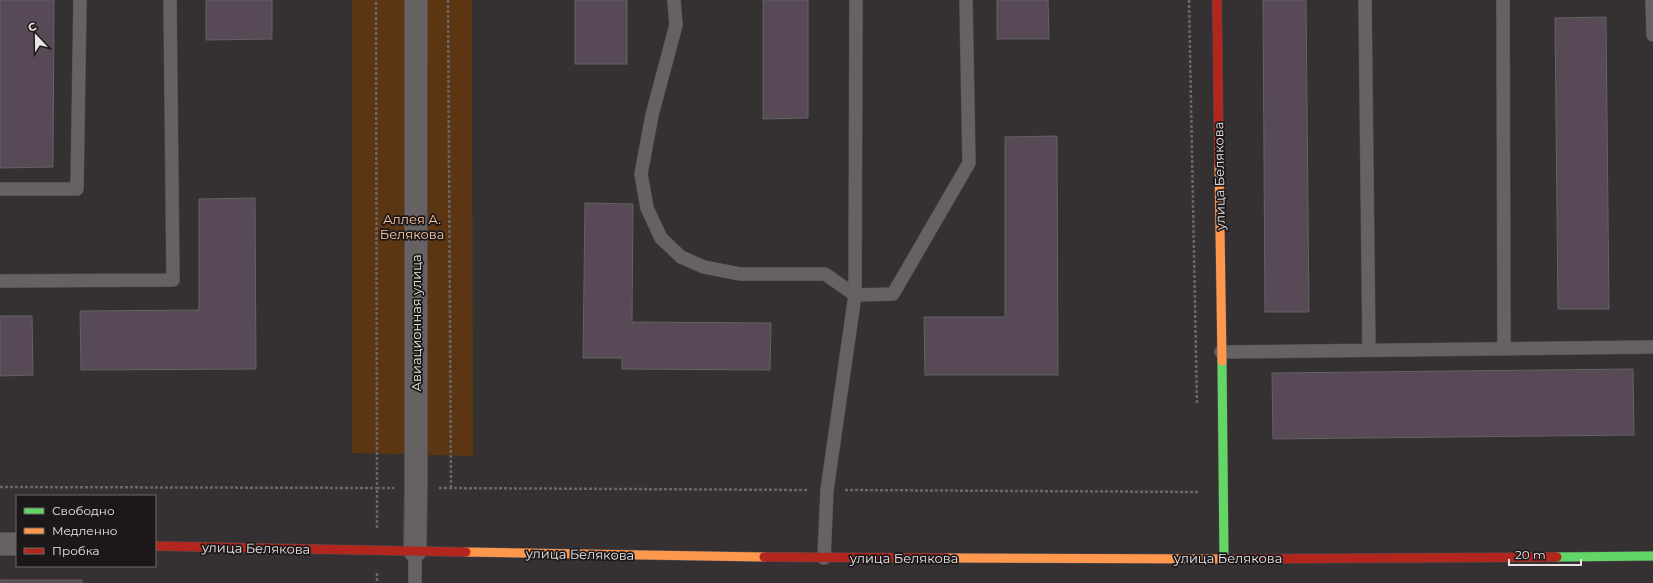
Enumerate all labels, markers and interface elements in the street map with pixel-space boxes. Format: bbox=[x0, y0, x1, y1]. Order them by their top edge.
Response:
north arrow bbox=[16, 16, 56, 56]
text: С bbox=[26, 19, 39, 35]
street label: улица Белякова bbox=[1210, 122, 1228, 231]
park label: Аллея А. Белякова bbox=[380, 211, 444, 242]
street label: Авиационная улица bbox=[408, 254, 424, 392]
legend bbox=[16, 495, 156, 567]
text: Свободно bbox=[52, 503, 115, 518]
text: Медленно bbox=[52, 523, 118, 538]
street label: улица Белякова bbox=[201, 539, 310, 557]
scale bar bbox=[1509, 541, 1581, 567]
text: Пробка bbox=[52, 543, 100, 558]
street label: улица Белякова bbox=[525, 545, 634, 563]
text: 20 m bbox=[1515, 547, 1546, 562]
street label: улица Белякова bbox=[849, 550, 958, 566]
street label: улица Белякова bbox=[1173, 550, 1282, 566]

